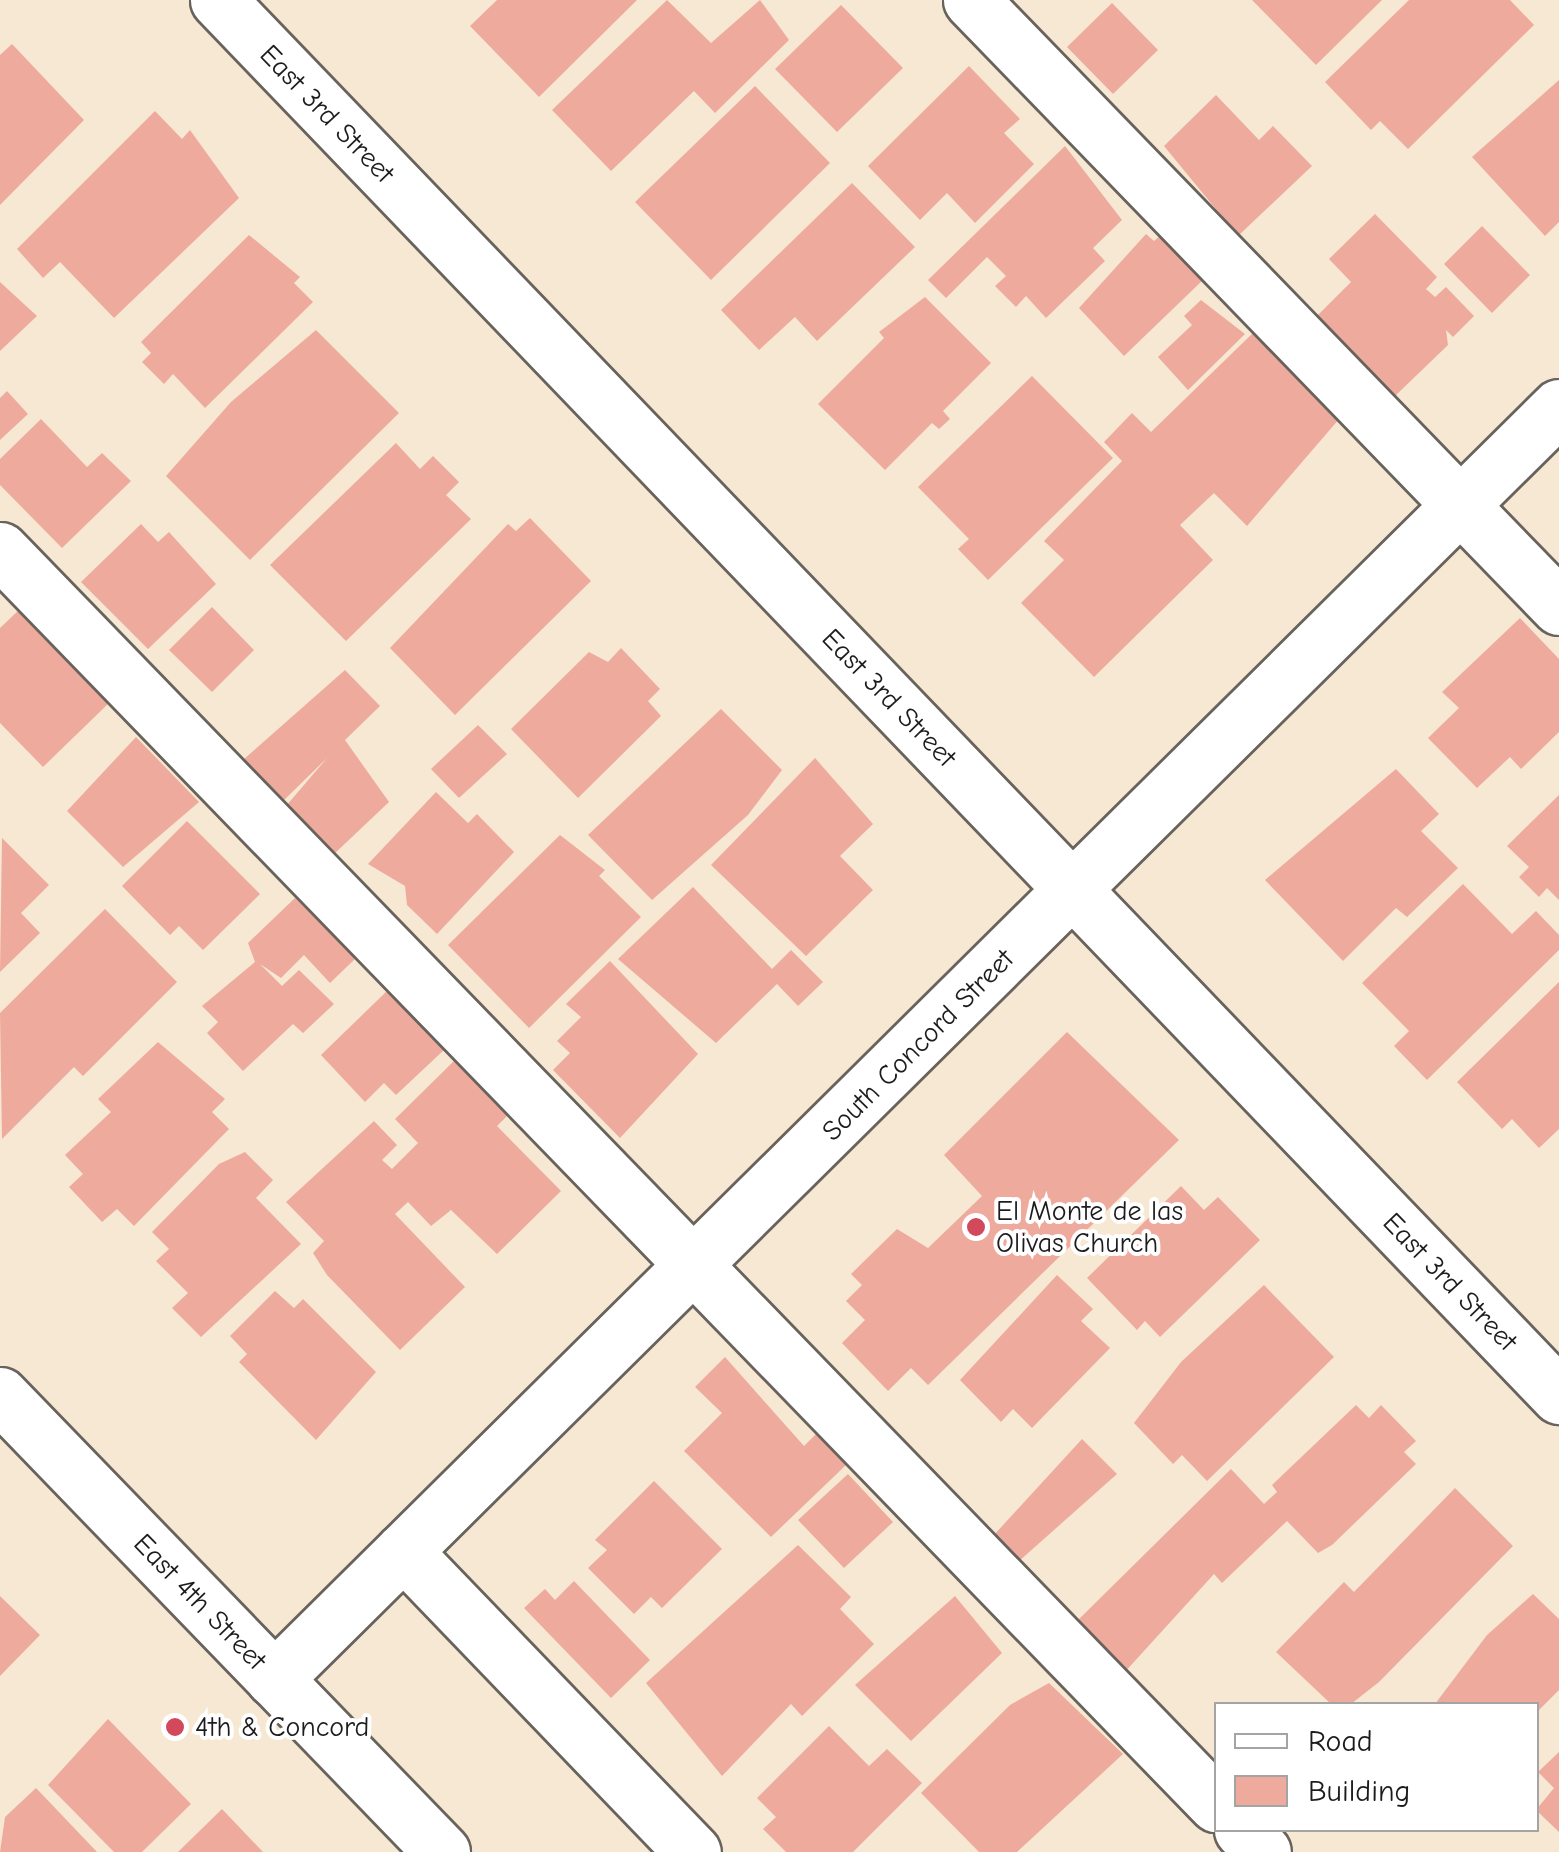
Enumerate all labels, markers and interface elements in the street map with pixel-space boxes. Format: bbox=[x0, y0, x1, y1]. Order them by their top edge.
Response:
street label: East 3rd Street bbox=[253, 38, 401, 190]
street label: East 3rd Street bbox=[815, 622, 963, 774]
street label: South Concord Street bbox=[815, 942, 1021, 1148]
place label: El Monte de las Olivas Church bbox=[996, 1194, 1183, 1260]
street label: East 3rd Street bbox=[1376, 1206, 1524, 1358]
marker: El Monte de las Olivas Church bbox=[965, 1216, 987, 1238]
street label: East 4th Street bbox=[127, 1527, 273, 1677]
legend bbox=[1214, 1702, 1539, 1832]
place label: 4th & Concord bbox=[195, 1710, 369, 1744]
marker: 4th & Concord bbox=[164, 1716, 186, 1738]
text: Road bbox=[1308, 1724, 1373, 1759]
text: Building bbox=[1308, 1774, 1411, 1809]

